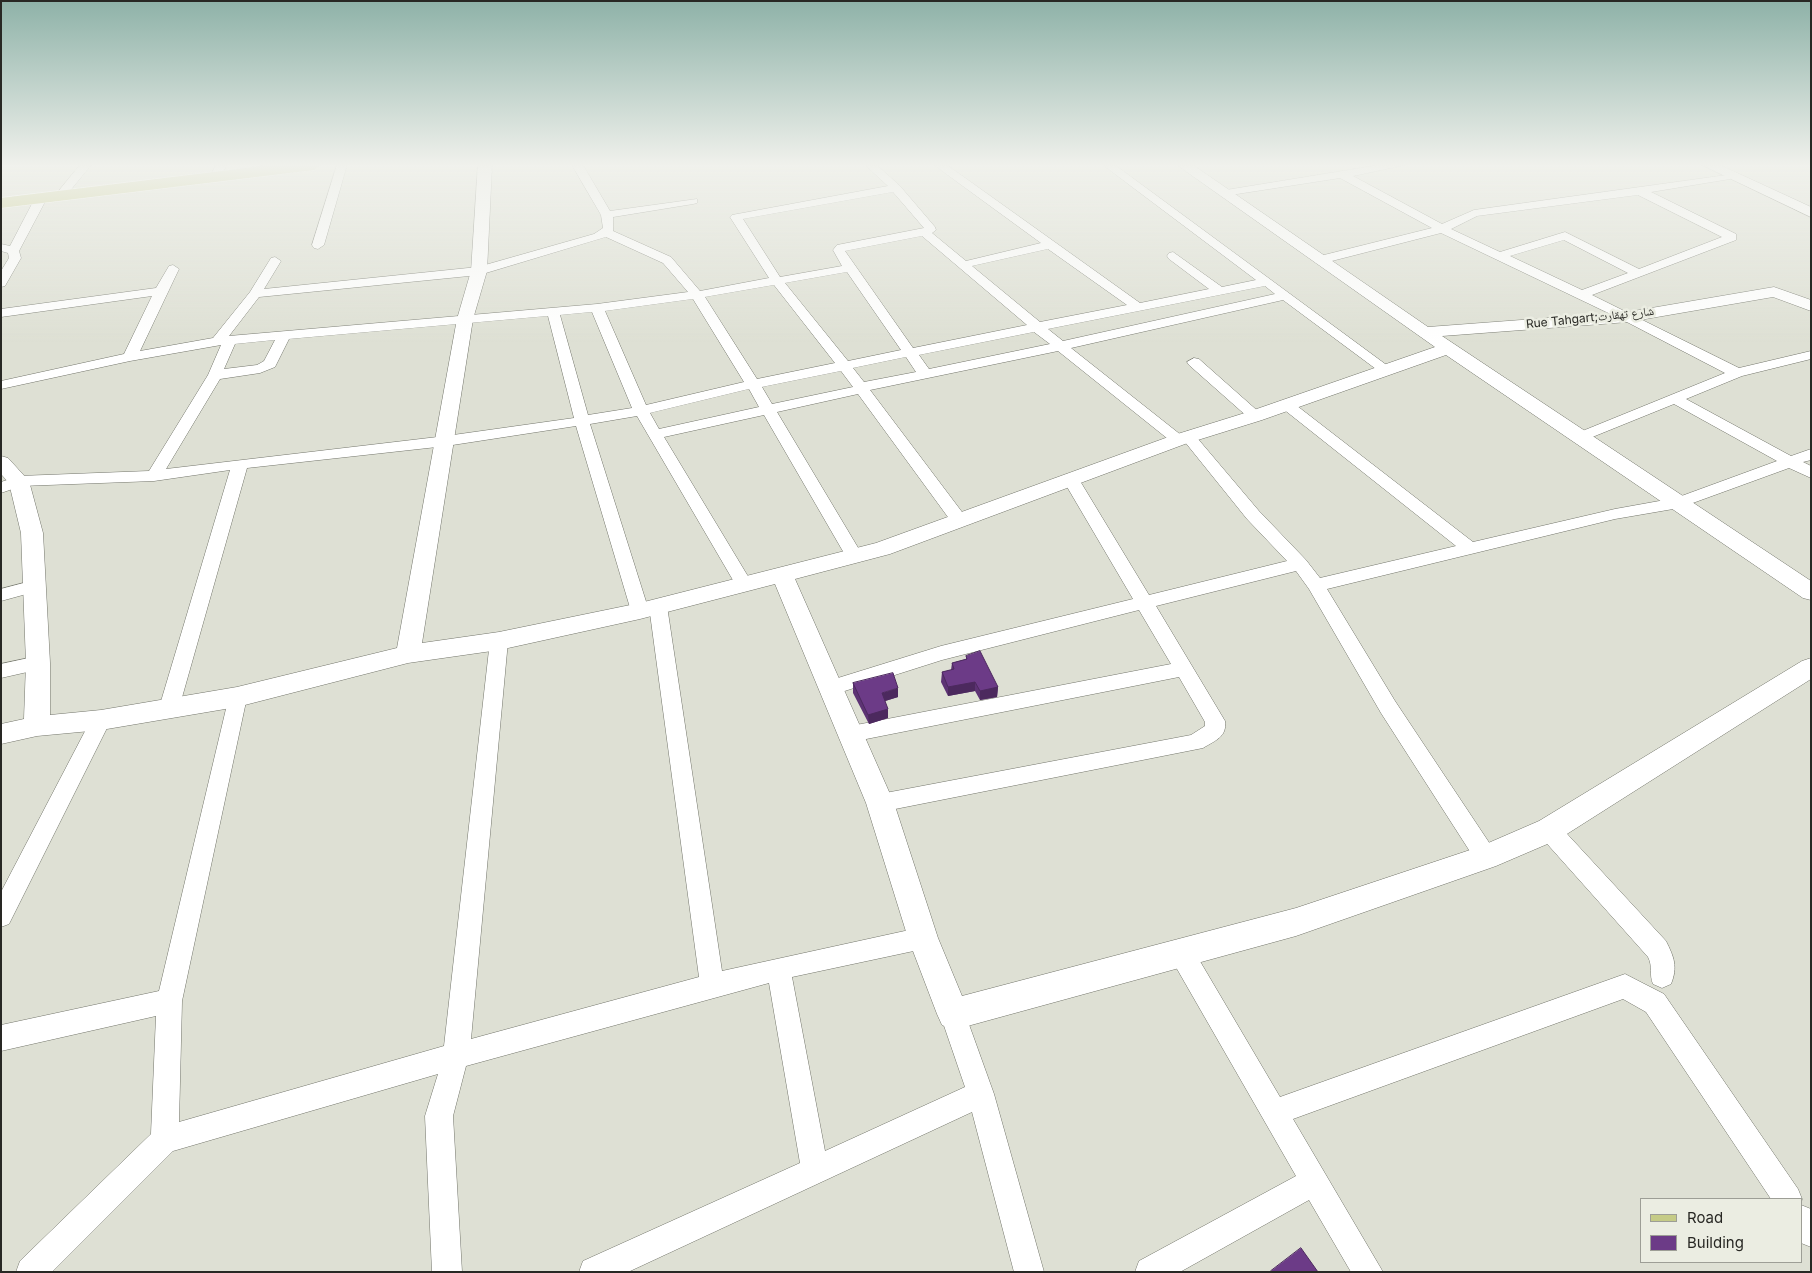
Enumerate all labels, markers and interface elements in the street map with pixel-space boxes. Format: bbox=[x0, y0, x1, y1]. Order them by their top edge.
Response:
street label: Rue Tahgart;شارع تهقارت bbox=[1525, 304, 1655, 332]
legend bbox=[1640, 1198, 1802, 1263]
text: Road bbox=[1687, 1208, 1723, 1227]
text: Building bbox=[1687, 1233, 1744, 1252]

